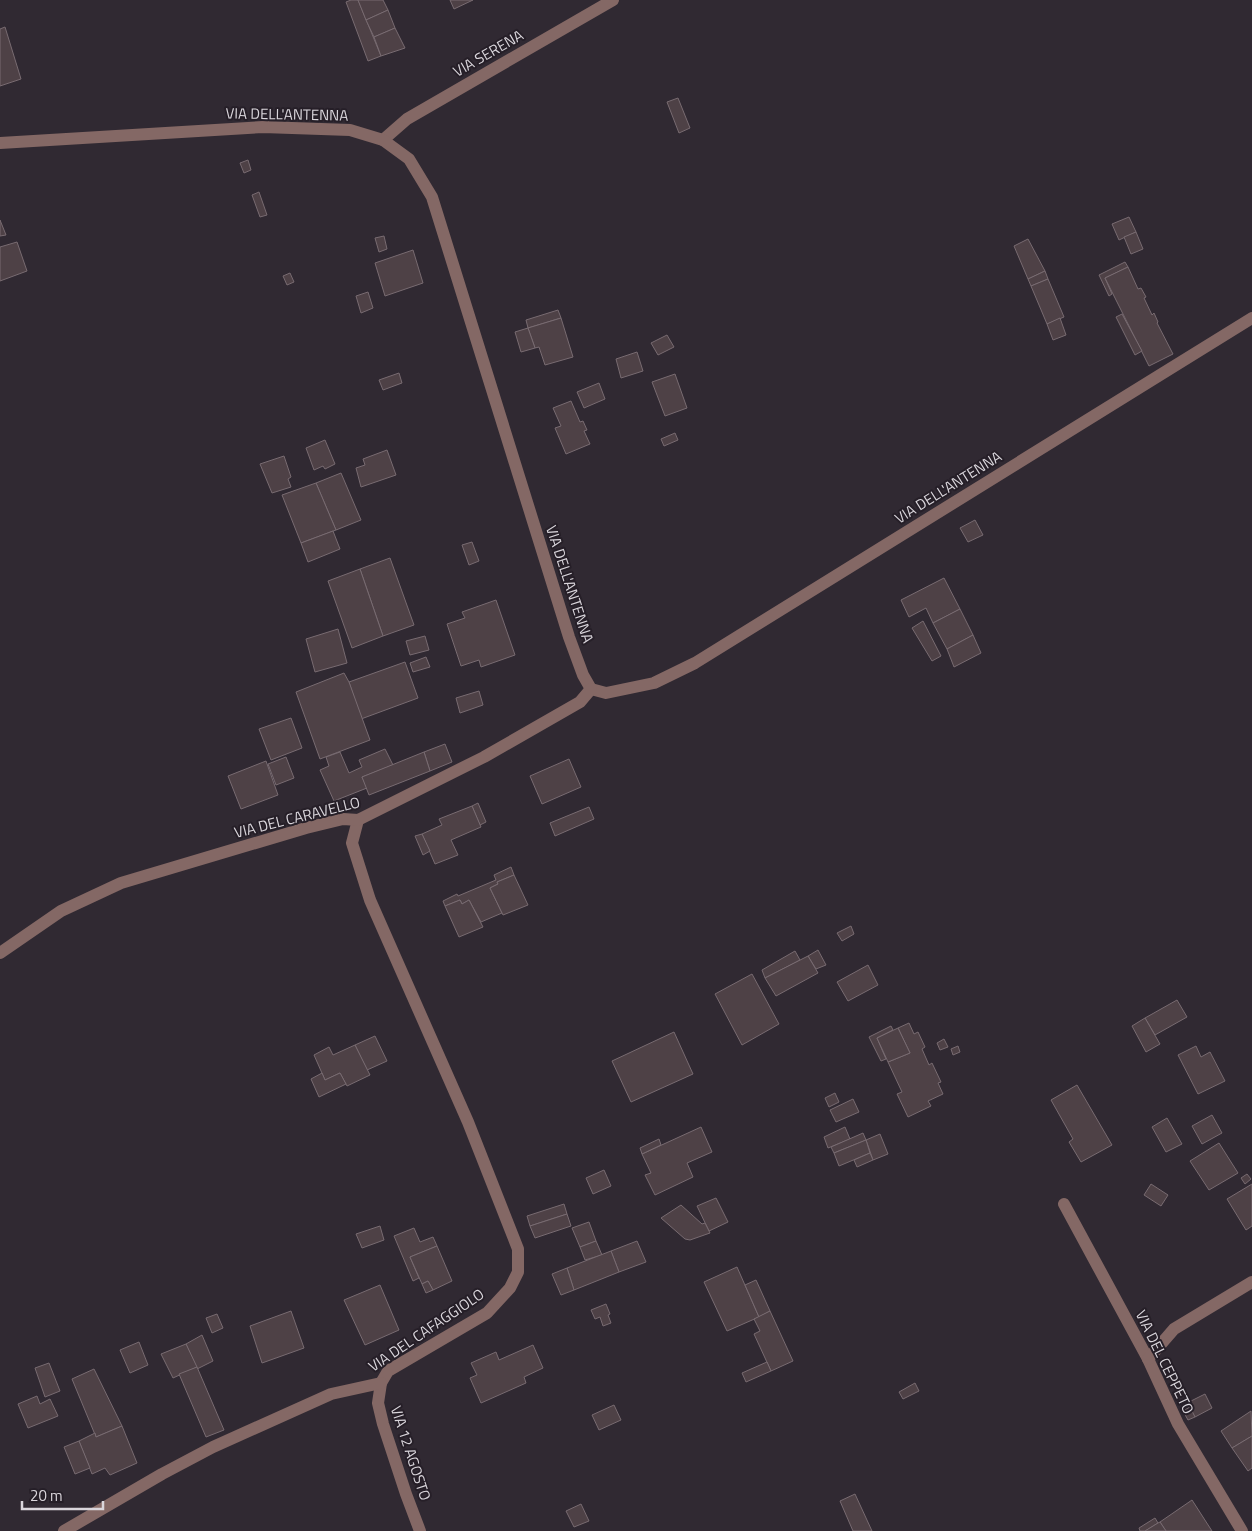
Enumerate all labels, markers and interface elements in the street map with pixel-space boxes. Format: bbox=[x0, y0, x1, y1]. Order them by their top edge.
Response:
street label: VIA SERENA bbox=[449, 24, 527, 82]
street label: VIA DELL'ANTENNA bbox=[225, 101, 349, 127]
street label: VIA DELL'ANTENNA bbox=[890, 445, 1006, 529]
street label: VIA DELL'ANTENNA bbox=[540, 522, 600, 646]
street label: VIA DEL CARAVELLO bbox=[232, 790, 362, 844]
street label: VIA DEL CAFAGGIOLO bbox=[364, 1283, 489, 1377]
street label: VIA DEL CEPPETO bbox=[1130, 1306, 1200, 1418]
street label: VIA 12 AGOSTO bbox=[385, 1403, 437, 1503]
scale bar bbox=[22, 1478, 104, 1510]
text: 20 m bbox=[30, 1484, 63, 1507]

